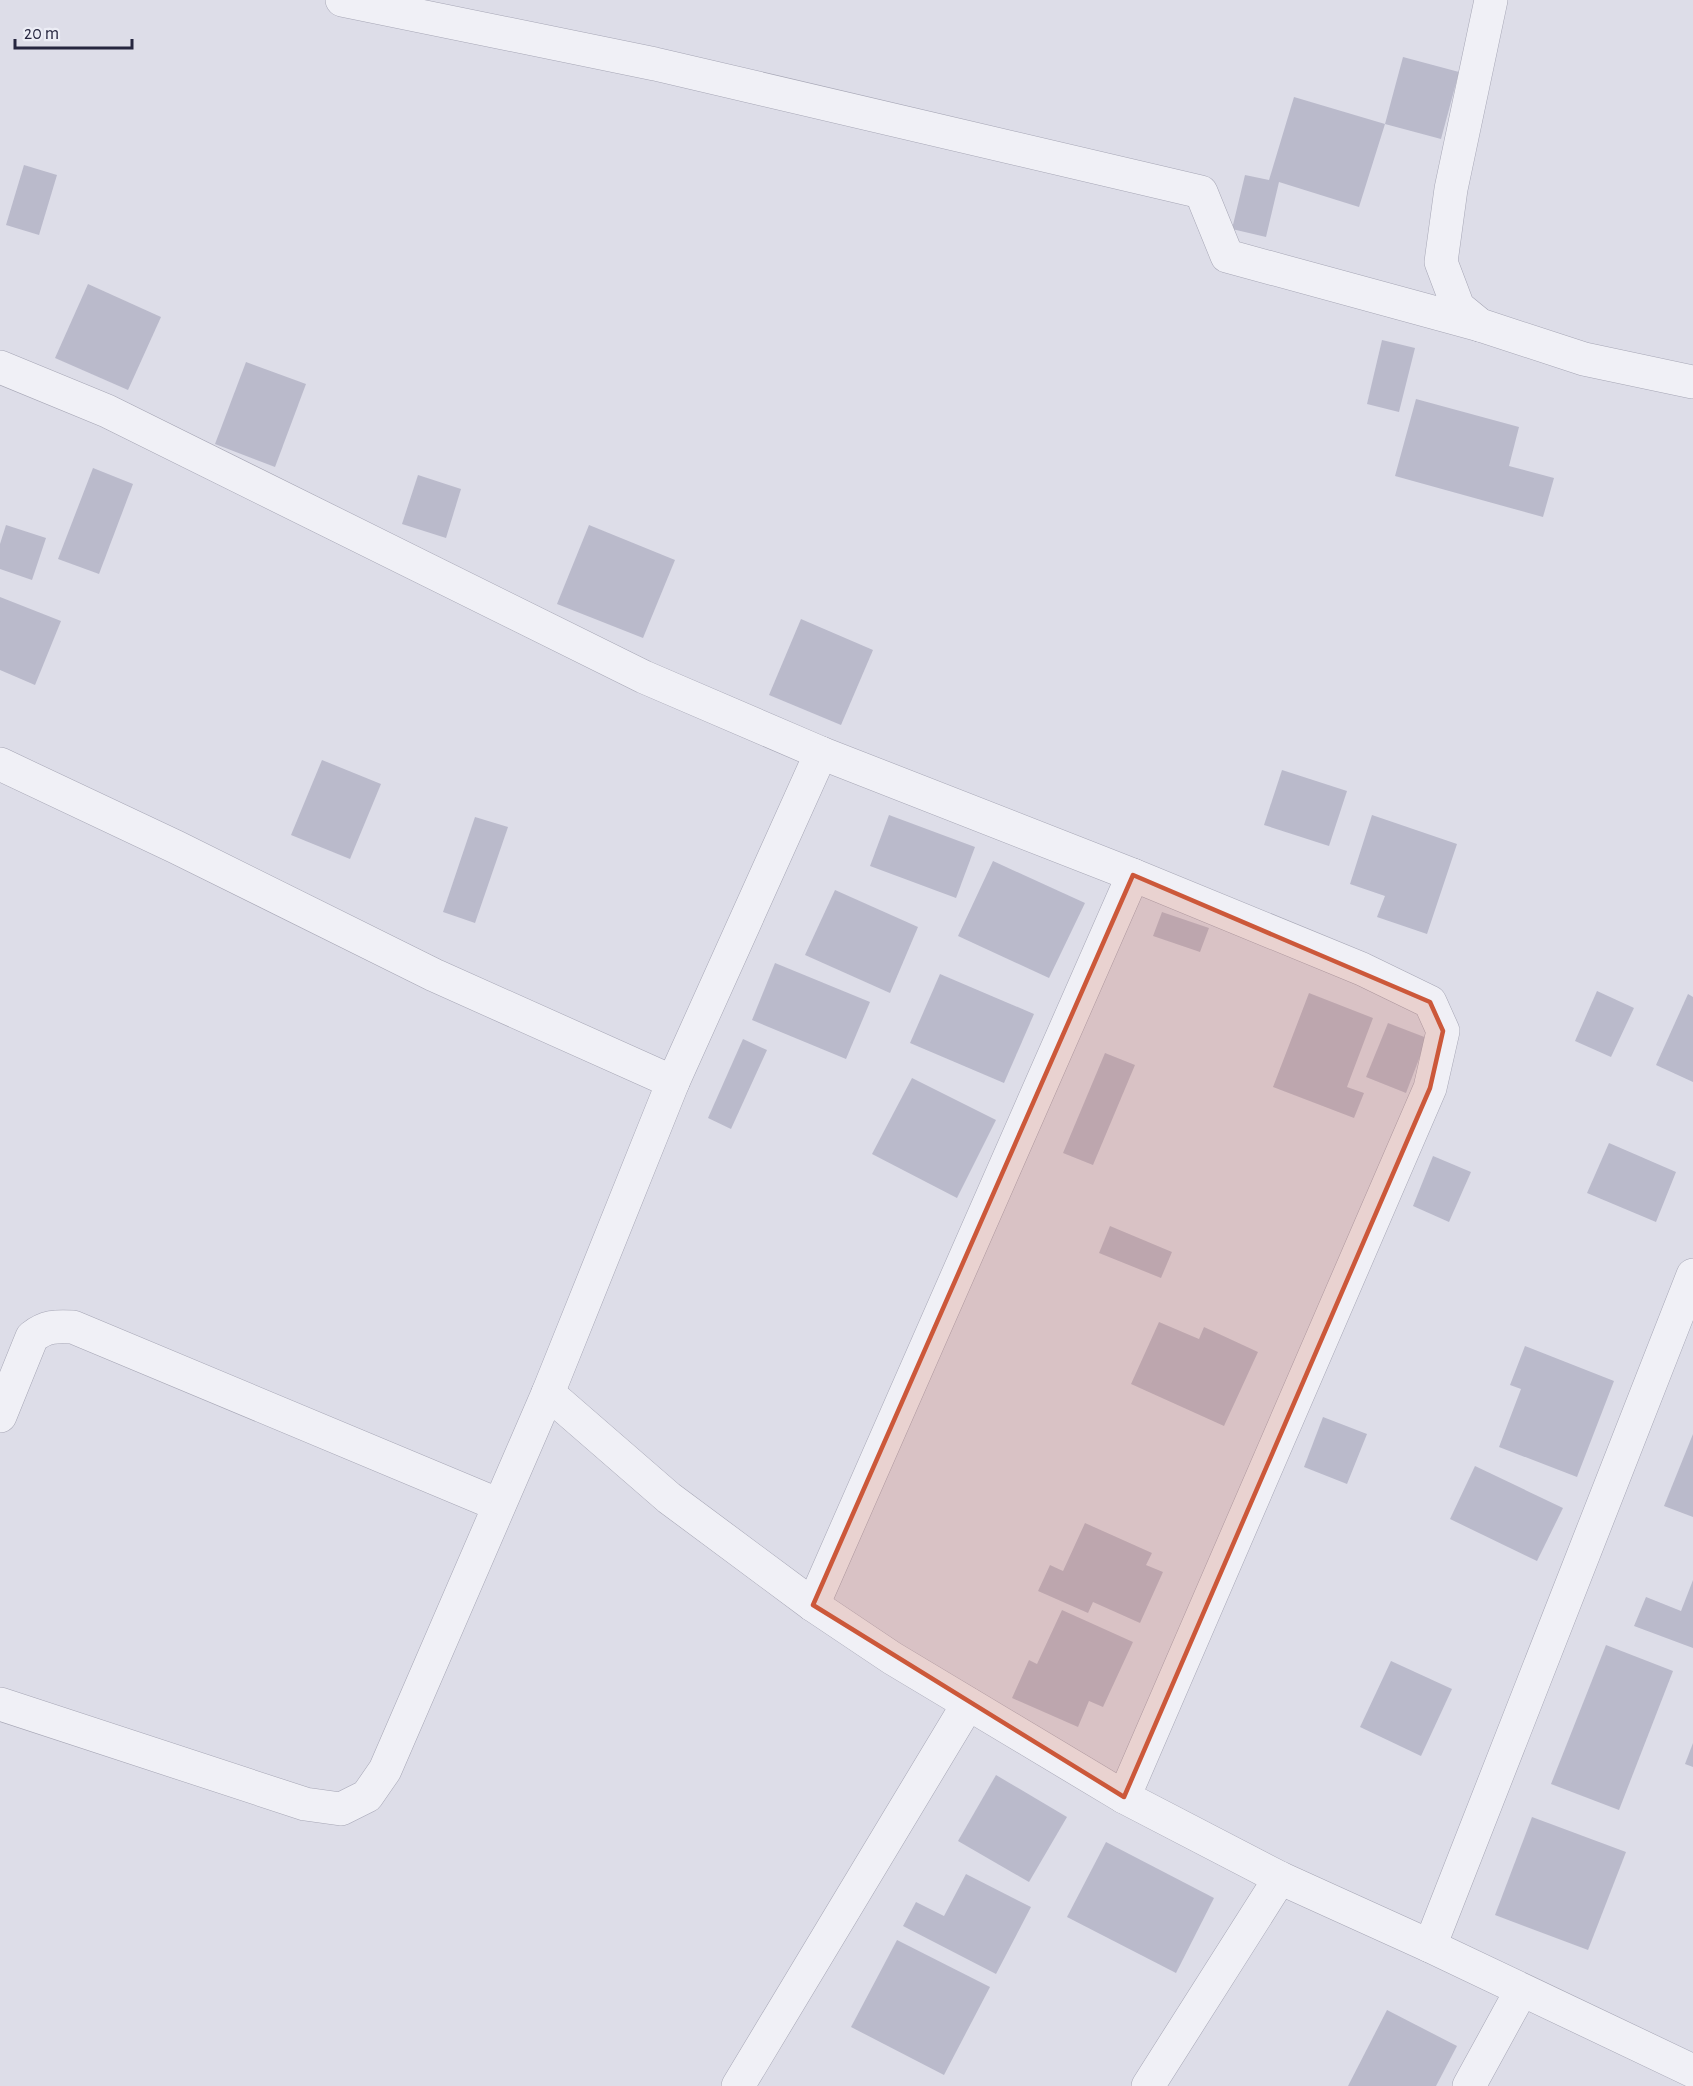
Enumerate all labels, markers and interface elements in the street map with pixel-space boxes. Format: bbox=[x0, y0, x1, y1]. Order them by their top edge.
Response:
scale bar bbox=[15, 12, 132, 50]
text: 20 m bbox=[24, 25, 59, 43]

